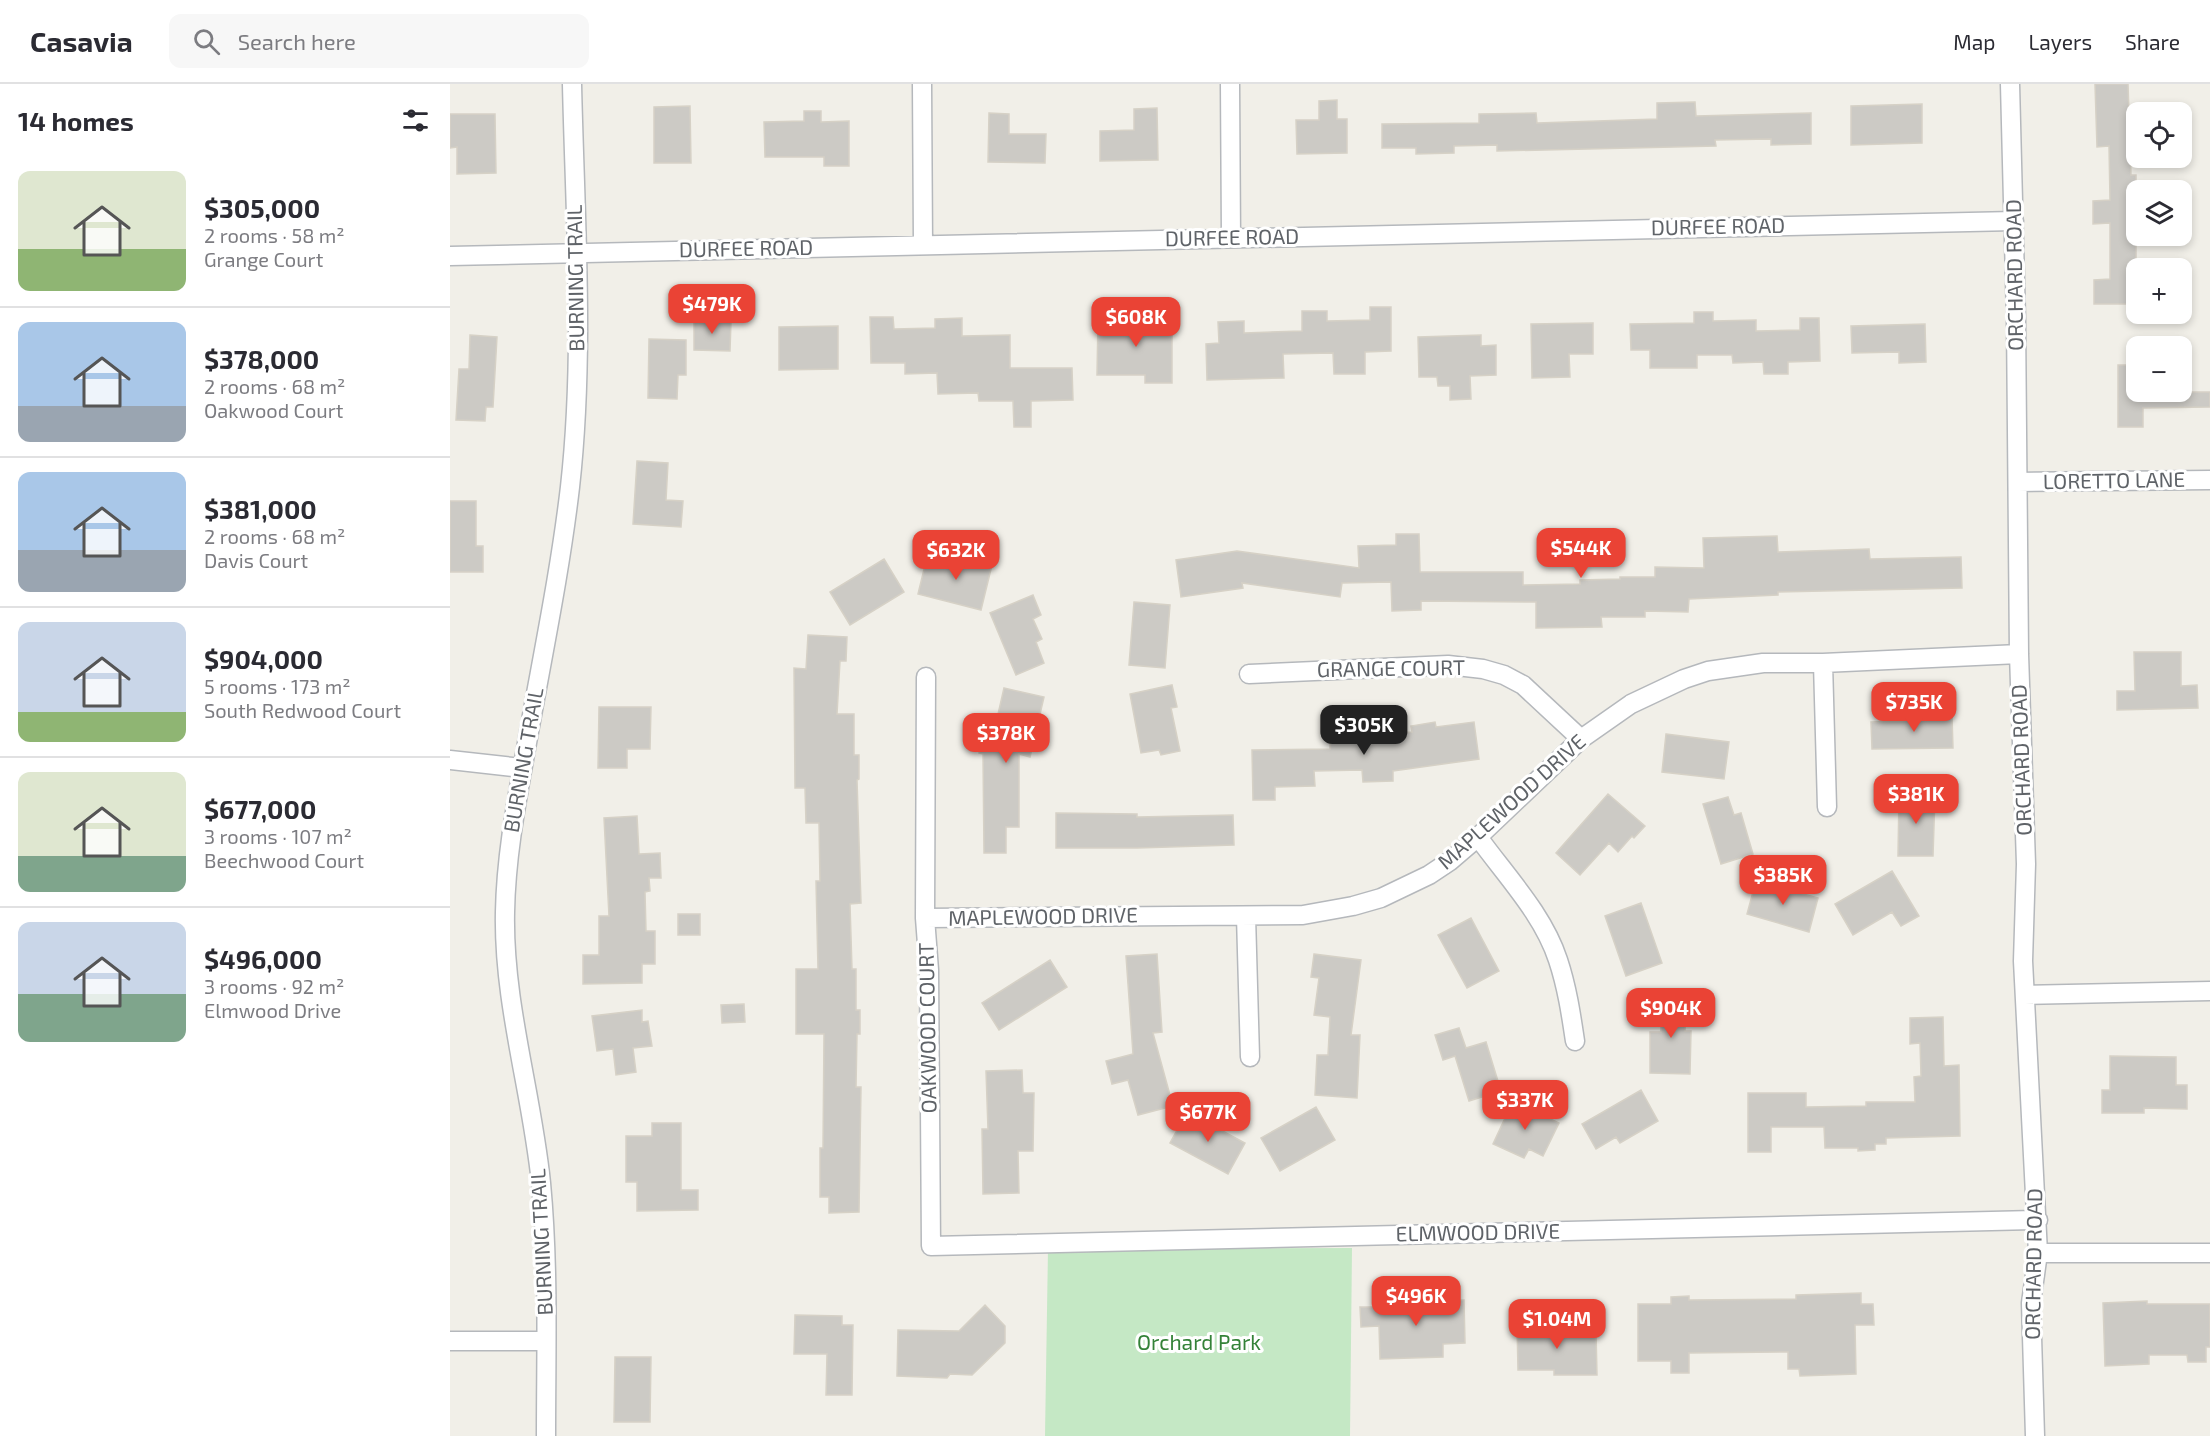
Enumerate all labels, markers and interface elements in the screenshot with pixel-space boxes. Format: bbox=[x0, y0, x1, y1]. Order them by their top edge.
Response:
search box bbox=[169, 14, 589, 68]
text: Casavia bbox=[30, 24, 133, 58]
icon: search bbox=[190, 25, 223, 58]
text: Search here bbox=[238, 28, 356, 54]
text: Map bbox=[1953, 29, 1995, 54]
text: Layers bbox=[2028, 29, 2092, 54]
text: Share bbox=[2125, 29, 2180, 54]
map controls bbox=[2126, 102, 2192, 402]
button: locate bbox=[2126, 102, 2192, 168]
icon: filters bbox=[399, 104, 432, 137]
text: 14 homes bbox=[18, 105, 134, 136]
button: layers bbox=[2126, 180, 2192, 246]
text: $305,000 bbox=[204, 192, 320, 223]
icon: home bbox=[66, 195, 138, 267]
street label: ORCHARD ROAD bbox=[2000, 199, 2027, 351]
street label: BURNING TRAIL bbox=[561, 204, 588, 352]
street label: DURFEE ROAD bbox=[1651, 212, 1785, 239]
text: 2 rooms · 58 m² bbox=[204, 223, 345, 247]
street label: DURFEE ROAD bbox=[1165, 223, 1299, 250]
street label: DURFEE ROAD bbox=[679, 234, 813, 261]
text: Grange Court bbox=[204, 247, 323, 271]
button: + bbox=[2126, 258, 2192, 324]
pin: $479K bbox=[670, 284, 754, 335]
text: $479K bbox=[682, 291, 742, 315]
pin: $608K bbox=[1094, 297, 1178, 348]
text: $608K bbox=[1105, 304, 1167, 328]
button: − bbox=[2126, 336, 2192, 402]
text: $378,000 bbox=[204, 343, 319, 374]
icon: home bbox=[66, 346, 138, 418]
text: 2 rooms · 68 m² bbox=[204, 374, 345, 398]
text: Oakwood Court bbox=[204, 398, 343, 422]
street label: LORETTO LANE bbox=[2043, 466, 2185, 493]
text: $381,000 bbox=[204, 493, 317, 524]
icon: home bbox=[66, 496, 138, 568]
text: 2 rooms · 68 m² bbox=[204, 524, 345, 548]
pin: $544K bbox=[1539, 528, 1623, 579]
pin: $632K bbox=[914, 530, 998, 581]
text: $544K bbox=[1551, 535, 1611, 559]
text: $632K bbox=[926, 537, 986, 561]
text: Davis Court bbox=[204, 548, 308, 572]
text: $904,000 bbox=[204, 643, 323, 674]
icon: home bbox=[66, 646, 138, 718]
street label: GRANGE COURT bbox=[1317, 654, 1465, 681]
text: 5 rooms · 173 m² bbox=[204, 674, 351, 698]
pin: $735K bbox=[1872, 682, 1956, 733]
street label: ORCHARD ROAD bbox=[2005, 684, 2036, 836]
street label: BURNING TRAIL bbox=[497, 685, 548, 834]
text: $735K bbox=[1885, 689, 1943, 713]
text: South Redwood Court bbox=[204, 698, 401, 722]
pin: $305K bbox=[1322, 705, 1406, 756]
text: $305K bbox=[1334, 712, 1394, 736]
pin: $378K bbox=[964, 713, 1048, 764]
text: $378K bbox=[977, 720, 1035, 744]
street label: MAPLEWOOD DRIVE bbox=[1432, 728, 1590, 874]
pin: $381K bbox=[1874, 774, 1958, 825]
text: $381K bbox=[1888, 781, 1944, 805]
text: $677,000 bbox=[204, 793, 316, 824]
icon: home bbox=[66, 796, 138, 868]
text: 3 rooms · 107 m² bbox=[204, 824, 352, 848]
text: Beechwood Court bbox=[204, 848, 364, 872]
pin: $385K bbox=[1741, 855, 1825, 906]
text: $385K bbox=[1753, 862, 1813, 886]
street label: MAPLEWOOD DRIVE bbox=[948, 901, 1138, 930]
street label: OAKWOOD COURT bbox=[913, 942, 940, 1114]
text: $496,000 bbox=[204, 943, 322, 974]
icon: home bbox=[66, 946, 138, 1018]
text: 3 rooms · 92 m² bbox=[204, 974, 344, 998]
pin: $904K bbox=[1629, 988, 1713, 1039]
text: $904K bbox=[1640, 995, 1702, 1019]
text: Elmwood Drive bbox=[204, 998, 341, 1022]
pin: $337K bbox=[1483, 1080, 1567, 1131]
text: $337K bbox=[1496, 1087, 1554, 1111]
pin: $677K bbox=[1166, 1092, 1250, 1143]
text: $677K bbox=[1179, 1099, 1237, 1123]
street label: BURNING TRAIL bbox=[524, 1168, 557, 1316]
street label: ORCHARD ROAD bbox=[2019, 1188, 2046, 1340]
street label: ELMWOOD DRIVE bbox=[1395, 1218, 1560, 1245]
pin: $496K bbox=[1374, 1276, 1458, 1327]
text: $496K bbox=[1386, 1283, 1446, 1307]
pin: $1.04M bbox=[1508, 1299, 1606, 1350]
text: $1.04M bbox=[1523, 1306, 1591, 1330]
park label: Orchard Park bbox=[1137, 1329, 1261, 1354]

